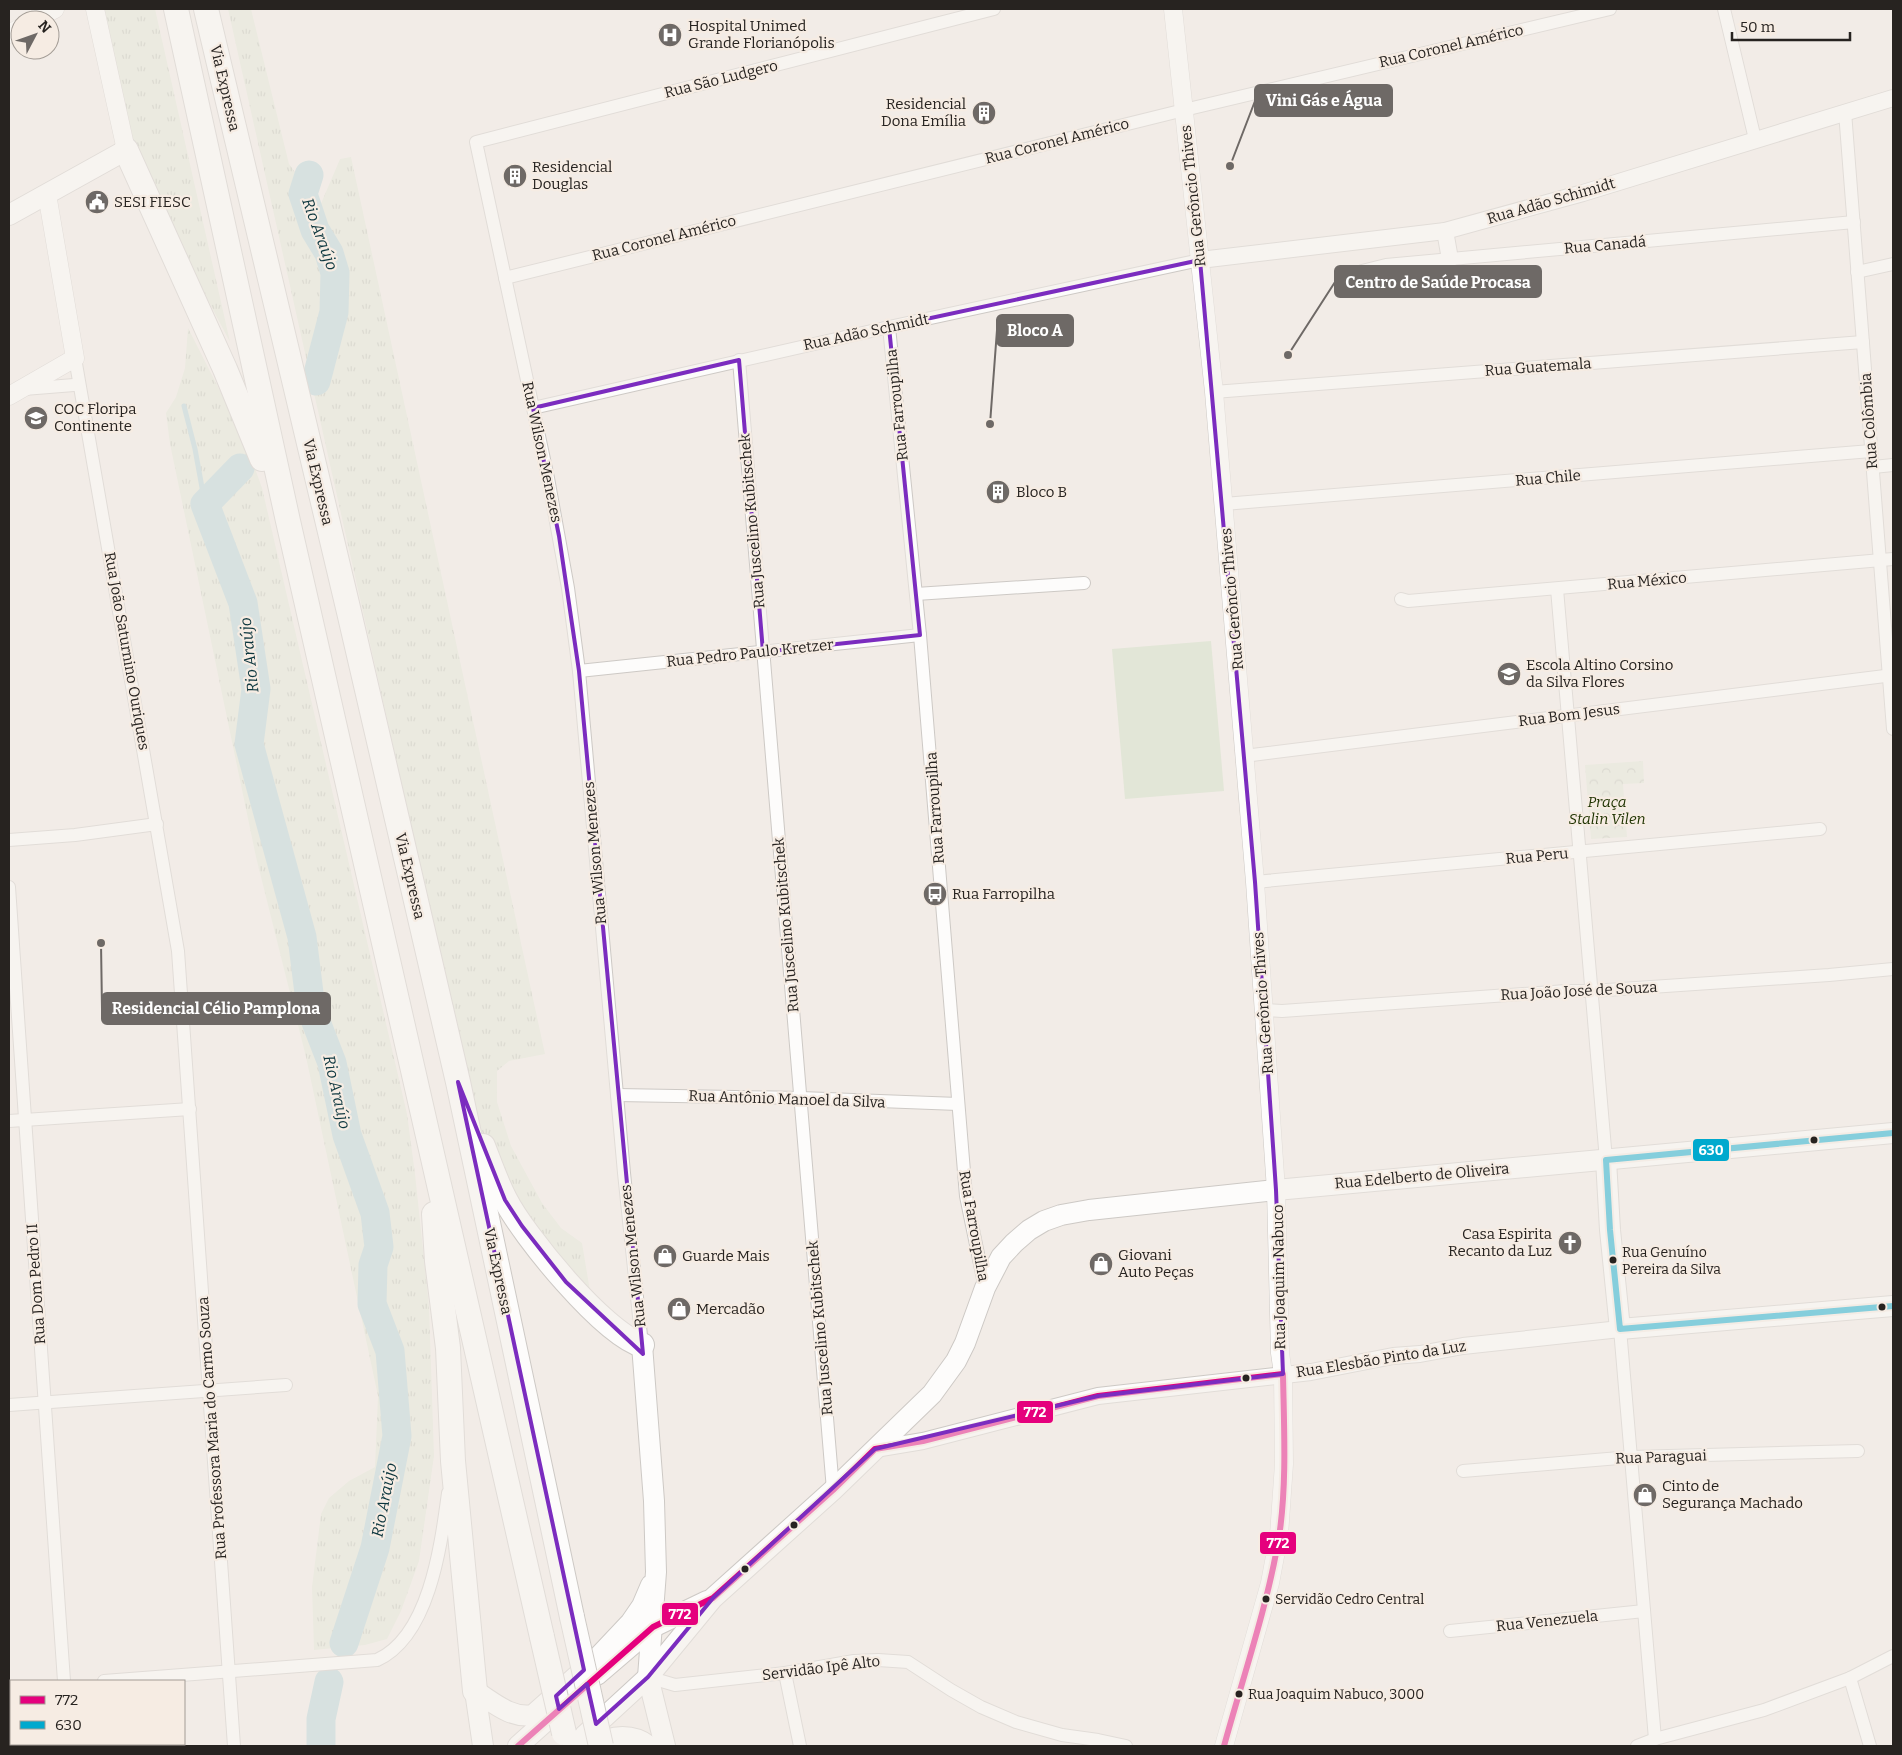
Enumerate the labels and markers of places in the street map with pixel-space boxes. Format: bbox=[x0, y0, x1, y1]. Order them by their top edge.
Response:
place label: Hospital Unimed Grande Florianópolis bbox=[688, 17, 835, 52]
hospital icon: Hospital Unimed Grande Florianópolis bbox=[657, 22, 683, 48]
callout: Vini Gás e Água bbox=[1255, 85, 1392, 116]
place label: Residencial Dona Emília bbox=[881, 95, 966, 130]
building icon: Residencial Dona Emília bbox=[971, 100, 997, 126]
place label: Residencial Douglas bbox=[532, 158, 612, 193]
building icon: Residencial Douglas bbox=[502, 163, 528, 189]
public building icon: SESI FIESC bbox=[84, 189, 110, 215]
place label: SESI FIESC bbox=[114, 193, 191, 211]
callout: Centro de Saúde Procasa bbox=[1335, 266, 1541, 297]
callout: Bloco A bbox=[997, 315, 1073, 346]
place label: COC Floripa Continente bbox=[54, 400, 136, 435]
school or university icon: COC Floripa Continente bbox=[23, 405, 49, 431]
building icon: Bloco B bbox=[985, 479, 1011, 505]
place label: Bloco B bbox=[1016, 483, 1067, 501]
place label: Escola Altino Corsino da Silva Flores bbox=[1526, 656, 1673, 691]
school or university icon: Escola Altino Corsino da Silva Flores bbox=[1496, 661, 1522, 687]
bus stop icon: Rua Farropilha bbox=[922, 881, 948, 907]
place label: Rua Farropilha bbox=[952, 885, 1055, 903]
callout: Residencial Célio Pamplona bbox=[102, 993, 330, 1024]
unlabelled marker bbox=[1809, 1135, 1819, 1145]
place label: Casa Espirita Recanto da Luz bbox=[1448, 1225, 1552, 1260]
church icon: Casa Espirita Recanto da Luz bbox=[1557, 1230, 1583, 1256]
shop icon: Guarde Mais bbox=[652, 1243, 678, 1269]
place label: Rua Genuíno Pereira da Silva bbox=[1622, 1244, 1721, 1278]
place label: Giovani Auto Peças bbox=[1118, 1246, 1194, 1281]
place label: Guarde Mais bbox=[682, 1247, 770, 1265]
shop icon: Giovani Auto Peças bbox=[1088, 1251, 1114, 1277]
marker: Rua Genuíno Pereira da Silva bbox=[1608, 1255, 1618, 1265]
shop icon: Mercadão bbox=[666, 1296, 692, 1322]
place label: Mercadão bbox=[696, 1300, 765, 1318]
unlabelled marker bbox=[1877, 1302, 1887, 1312]
unlabelled marker bbox=[1241, 1373, 1251, 1383]
place label: Cinto de Segurança Machado bbox=[1662, 1477, 1803, 1512]
shop icon: Cinto de Segurança Machado bbox=[1632, 1482, 1658, 1508]
unlabelled marker bbox=[789, 1520, 799, 1530]
unlabelled marker bbox=[740, 1564, 750, 1574]
place label: Servidão Cedro Central bbox=[1275, 1591, 1424, 1608]
marker: Servidão Cedro Central bbox=[1261, 1594, 1271, 1604]
place label: Rua Joaquim Nabuco, 3000 bbox=[1248, 1686, 1424, 1703]
marker: Rua Joaquim Nabuco, 3000 bbox=[1234, 1689, 1244, 1699]

